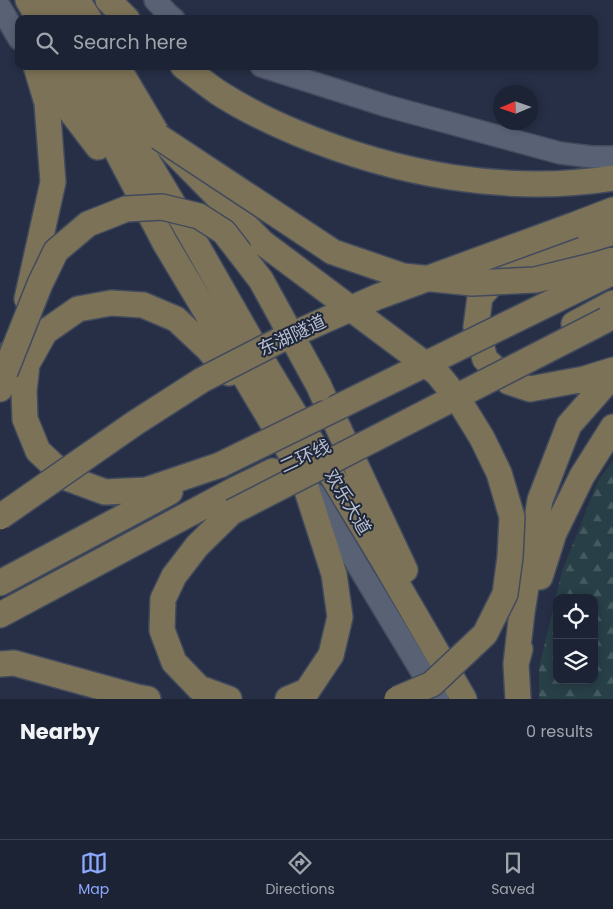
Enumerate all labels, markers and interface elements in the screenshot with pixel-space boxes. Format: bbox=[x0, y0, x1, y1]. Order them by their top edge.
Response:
search box bbox=[15, 15, 598, 70]
icon: search bbox=[33, 29, 61, 57]
text: Search here bbox=[73, 29, 187, 56]
north arrow bbox=[493, 85, 538, 130]
street label: 东湖隧道 bbox=[254, 308, 330, 362]
street label: 二环线 bbox=[275, 433, 335, 479]
street label: 欢乐大道 bbox=[319, 465, 377, 539]
map controls bbox=[553, 594, 598, 684]
button: locate bbox=[553, 594, 598, 639]
button: layers bbox=[553, 639, 598, 684]
text: Nearby bbox=[20, 717, 100, 746]
text: 0 results bbox=[526, 720, 593, 743]
tab: Map bbox=[78, 849, 109, 900]
tab: Directions bbox=[265, 849, 335, 900]
tab: Saved bbox=[491, 849, 535, 900]

